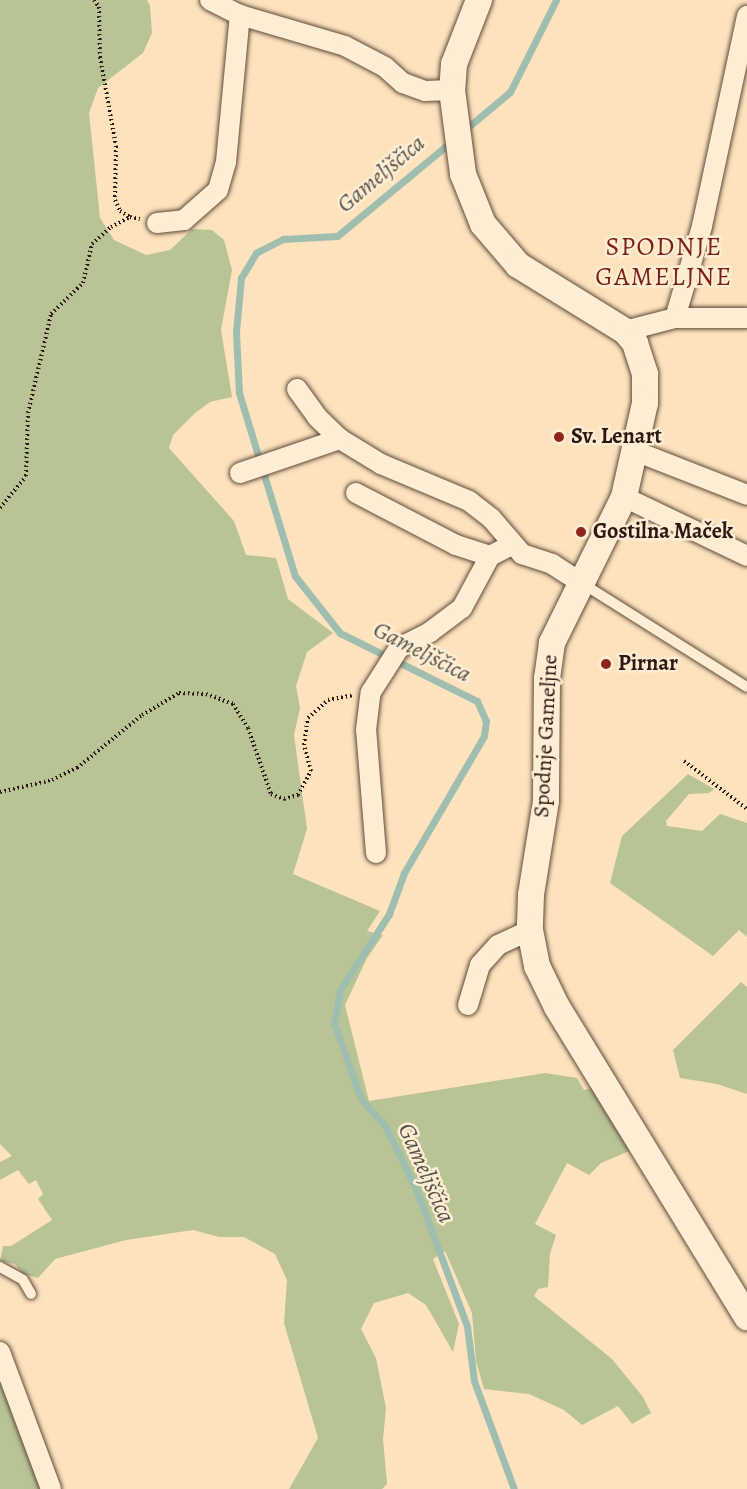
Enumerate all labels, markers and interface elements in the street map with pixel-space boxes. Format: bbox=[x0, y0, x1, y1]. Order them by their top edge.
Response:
water label: Gameljščica bbox=[331, 129, 431, 219]
district label: SPODNJE GAMELJNE bbox=[595, 231, 733, 292]
place label: Sv. Lenart bbox=[571, 424, 662, 450]
marker: Sv. Lenart bbox=[552, 430, 566, 444]
place label: Gostilna Maček bbox=[593, 519, 733, 545]
marker: Gostilna Maček bbox=[574, 525, 588, 539]
water label: Gameljščica bbox=[368, 615, 476, 689]
place label: Pirnar bbox=[618, 651, 678, 677]
street label: Spodnje Gameljne bbox=[529, 654, 563, 818]
marker: Pirnar bbox=[599, 657, 613, 671]
water label: Gameljščica bbox=[391, 1119, 461, 1227]

